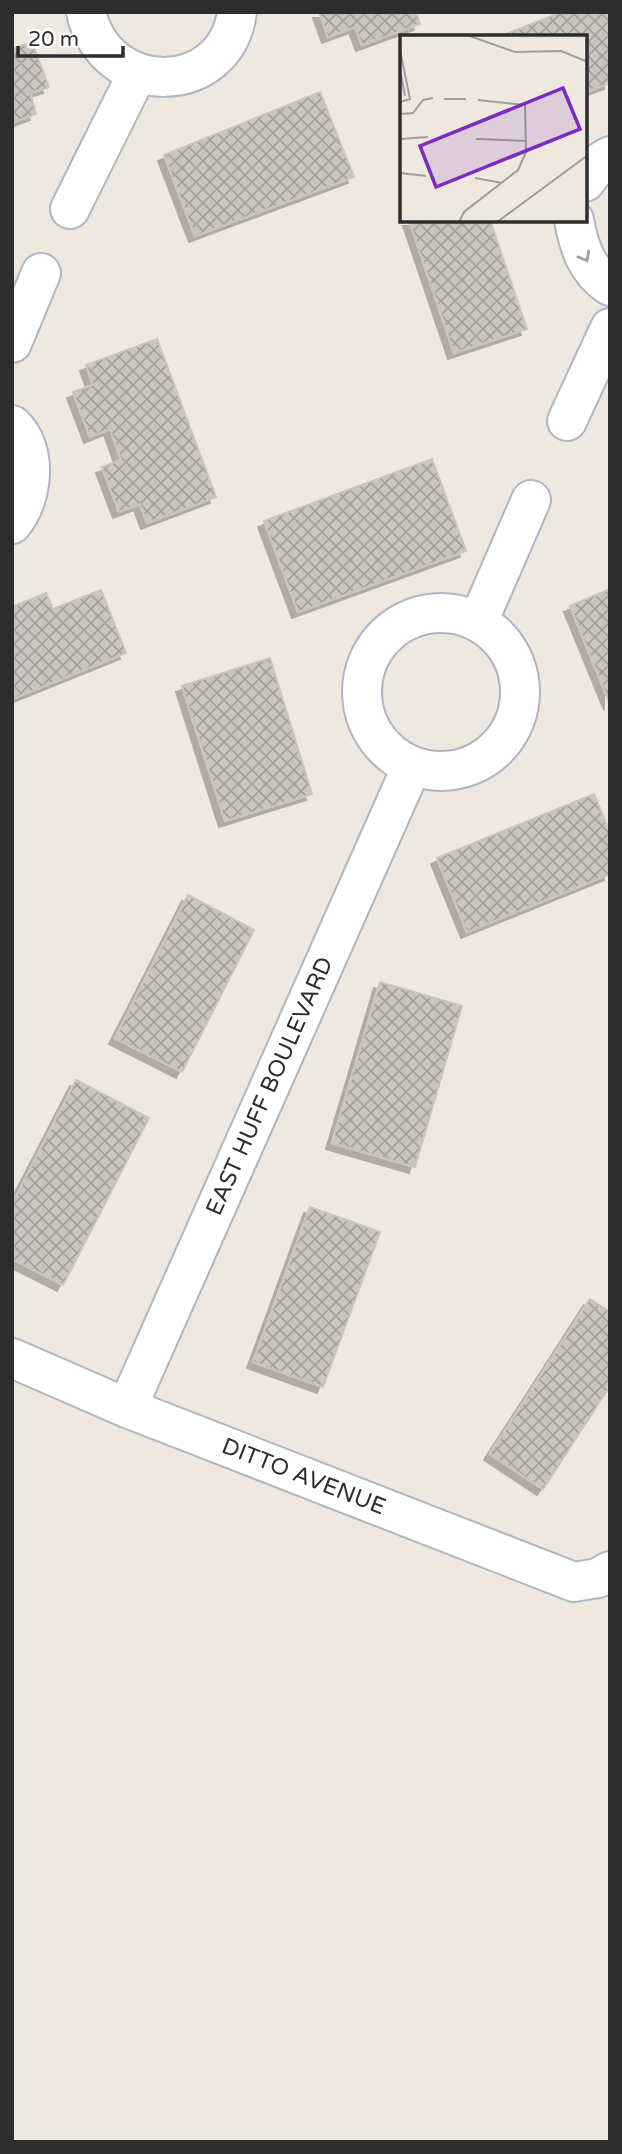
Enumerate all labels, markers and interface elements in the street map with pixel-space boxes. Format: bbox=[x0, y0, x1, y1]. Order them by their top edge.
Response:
scale bar bbox=[18, 14, 122, 58]
text: 20 m bbox=[28, 27, 79, 52]
inset map bbox=[400, 35, 587, 222]
one-way arrow bbox=[577, 250, 590, 263]
street label: EAST HUFF BOULEVARD bbox=[200, 953, 339, 1220]
street label: DITTO AVENUE bbox=[218, 1432, 390, 1521]

